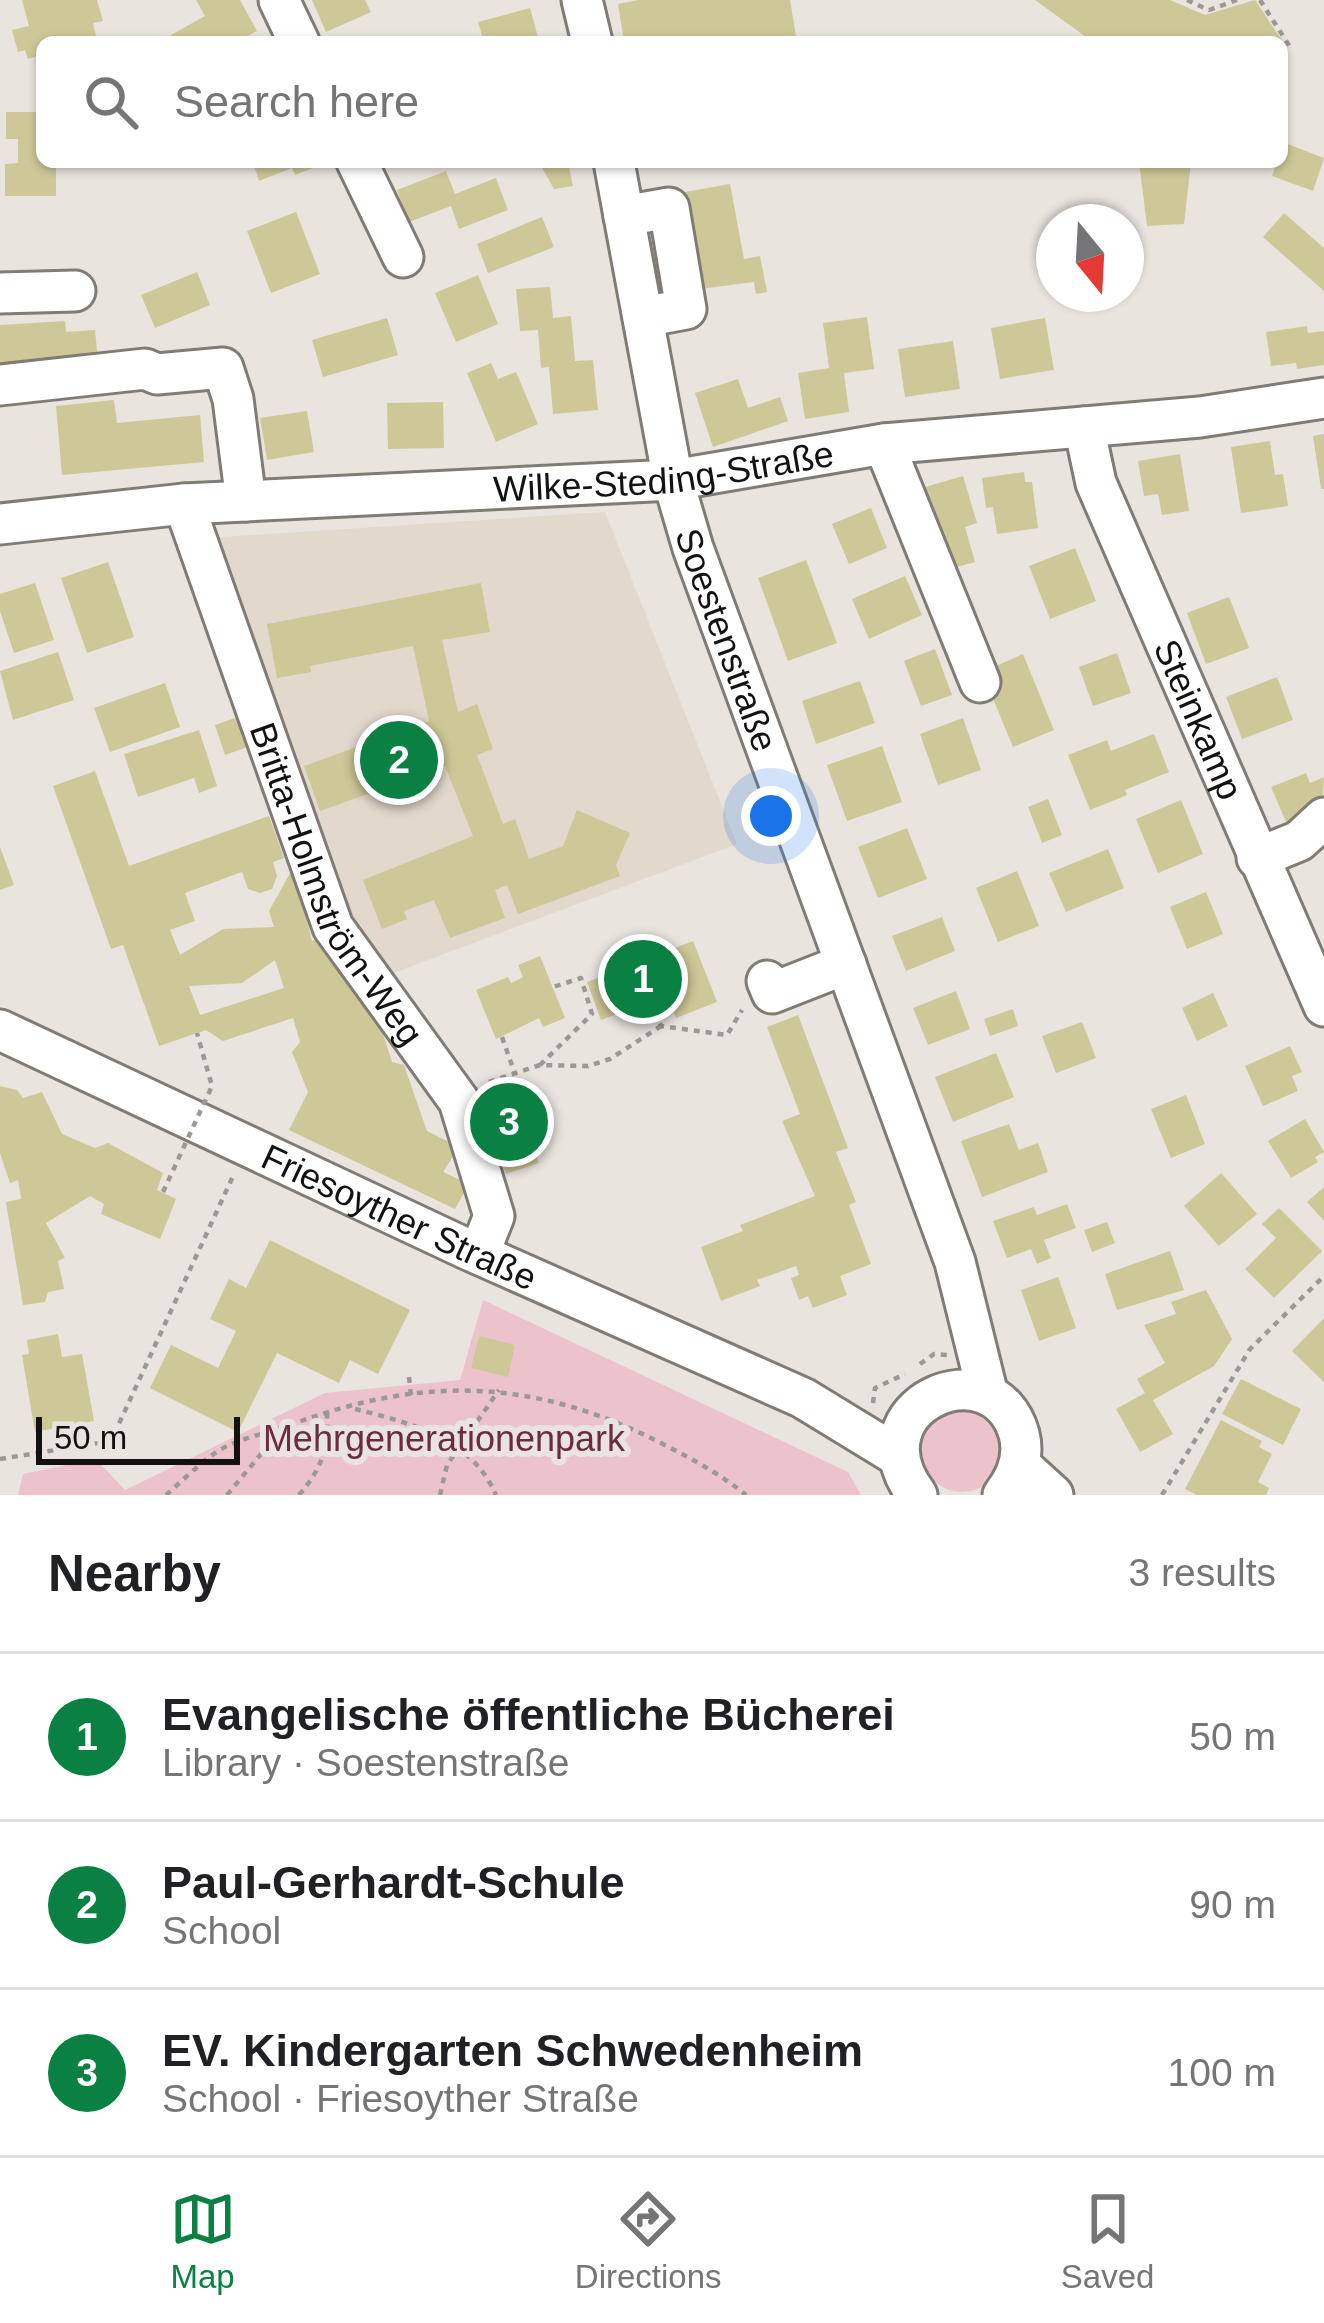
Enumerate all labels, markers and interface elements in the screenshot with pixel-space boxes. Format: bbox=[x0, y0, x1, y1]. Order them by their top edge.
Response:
search box bbox=[36, 36, 1288, 168]
icon: search bbox=[78, 69, 144, 135]
text: Search here bbox=[174, 76, 419, 127]
north arrow bbox=[1036, 204, 1144, 312]
street label: Wilke-Steding-Straße bbox=[492, 432, 837, 509]
street label: Soestenstraße bbox=[668, 524, 786, 757]
street label: Steinkamp bbox=[1146, 633, 1252, 805]
pin: 2 bbox=[360, 715, 438, 805]
street label: Britta-Holmström-Weg bbox=[242, 717, 432, 1053]
your location bbox=[741, 786, 801, 846]
pin: 1 bbox=[604, 934, 682, 1024]
pin: 3 bbox=[470, 1077, 548, 1167]
street label: Friesoyther Straße bbox=[256, 1135, 543, 1298]
scale bar bbox=[36, 1411, 240, 1464]
park label: Mehrgenerationenpark bbox=[263, 1418, 626, 1459]
text: 50 m bbox=[54, 1419, 127, 1456]
text: Nearby bbox=[48, 1545, 221, 1602]
text: 3 results bbox=[1129, 1551, 1276, 1594]
text: Evangelische öffentliche Bücherei bbox=[162, 1689, 895, 1740]
text: 1 bbox=[76, 1715, 98, 1758]
text: 50 m bbox=[1189, 1715, 1276, 1758]
text: Library · Soestenstraße bbox=[162, 1741, 570, 1784]
text: Paul-Gerhardt-Schule bbox=[162, 1857, 625, 1908]
text: 2 bbox=[76, 1883, 98, 1926]
text: 90 m bbox=[1189, 1883, 1276, 1926]
text: School bbox=[162, 1909, 281, 1952]
text: EV. Kindergarten Schwedenheim bbox=[162, 2025, 863, 2076]
text: 3 bbox=[76, 2051, 98, 2094]
text: 100 m bbox=[1168, 2051, 1276, 2094]
text: School · Friesoyther Straße bbox=[162, 2077, 639, 2120]
tab: Map bbox=[170, 2186, 236, 2296]
tab: Directions bbox=[575, 2186, 722, 2296]
tab: Saved bbox=[1061, 2186, 1154, 2296]

